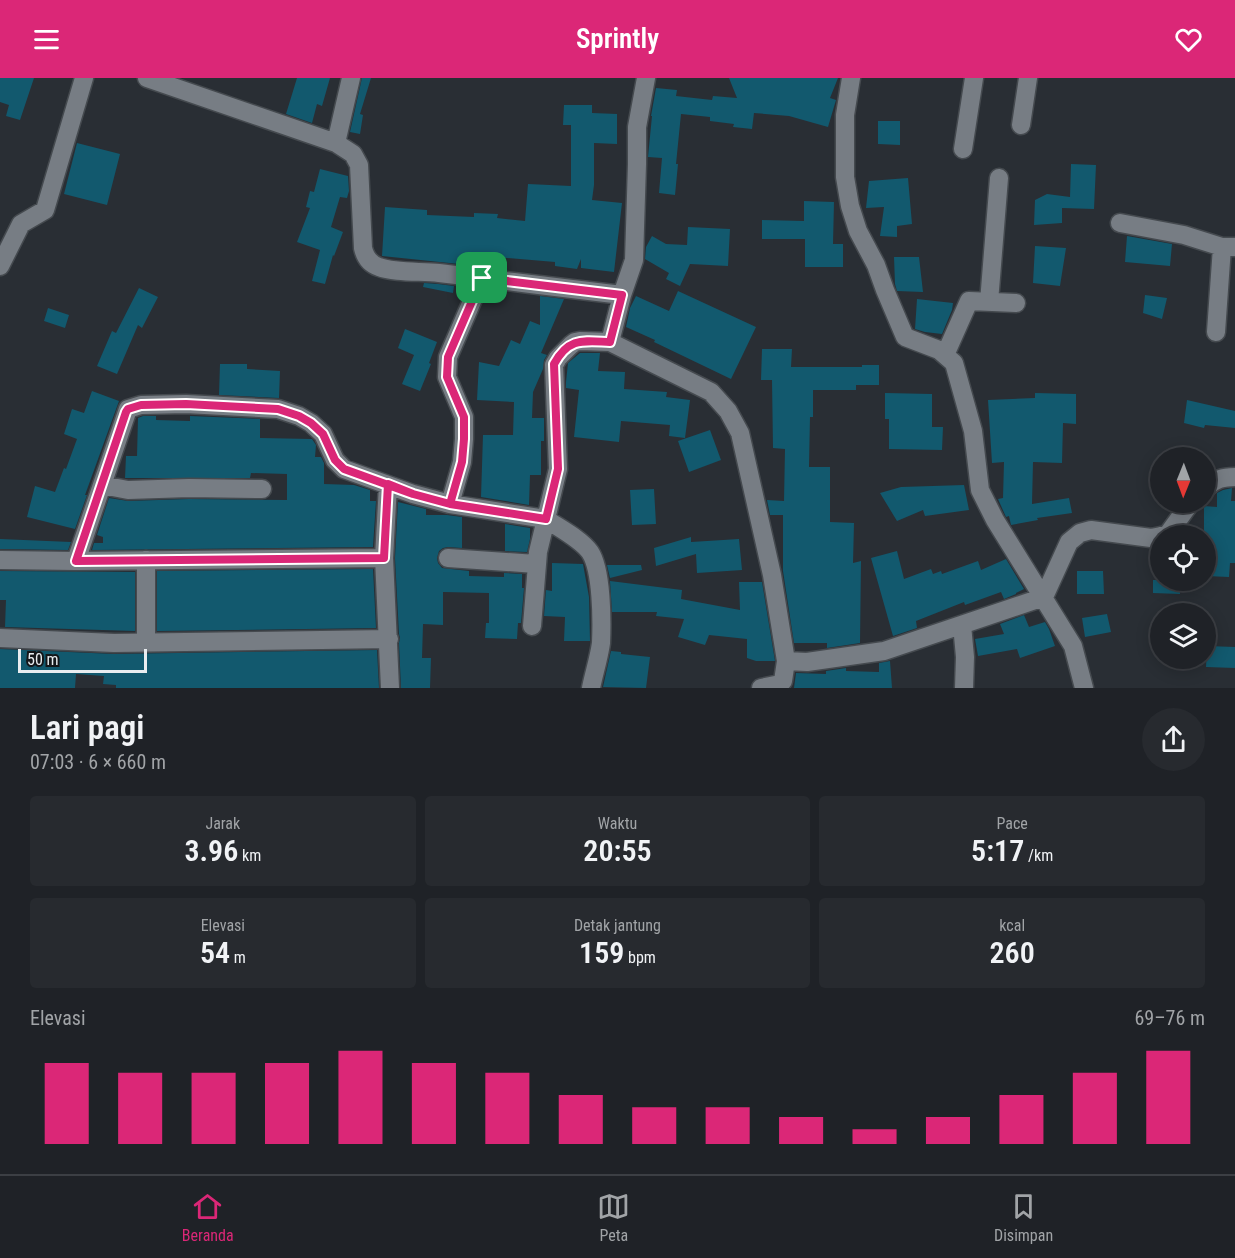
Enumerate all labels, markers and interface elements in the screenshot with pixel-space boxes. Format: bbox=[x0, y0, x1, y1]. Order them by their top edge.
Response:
icon: menu bbox=[30, 23, 63, 56]
text: Sprintly bbox=[576, 23, 659, 55]
icon: heart bbox=[1172, 23, 1205, 56]
pin bbox=[456, 252, 507, 303]
icon: arrive bbox=[465, 261, 498, 294]
north arrow bbox=[1150, 447, 1216, 513]
map controls bbox=[1150, 447, 1216, 669]
button: locate bbox=[1150, 525, 1216, 591]
button: layers bbox=[1150, 603, 1216, 669]
scale bar bbox=[18, 646, 147, 674]
text: 50 m bbox=[27, 650, 59, 669]
text: Lari pagi bbox=[30, 708, 144, 747]
button: share bbox=[1142, 708, 1205, 771]
text: 07:03 · 6 × 660 m bbox=[30, 750, 166, 774]
text: Jarak bbox=[205, 814, 240, 833]
text: Waktu bbox=[598, 814, 637, 833]
text: Pace bbox=[996, 814, 1028, 833]
text: 3.96 bbox=[184, 833, 238, 868]
text: 20:55 bbox=[583, 833, 652, 868]
text: 5:17 bbox=[971, 833, 1024, 868]
text: km bbox=[238, 846, 261, 865]
text: /km bbox=[1024, 846, 1053, 865]
text: Elevasi bbox=[201, 916, 245, 935]
text: Detak jantung bbox=[574, 916, 661, 935]
text: kcal bbox=[999, 916, 1025, 935]
text: 54 bbox=[200, 935, 230, 970]
text: 159 bbox=[579, 935, 624, 970]
text: 260 bbox=[990, 935, 1035, 970]
text: m bbox=[230, 948, 246, 967]
text: bpm bbox=[624, 948, 656, 967]
text: Elevasi bbox=[30, 1006, 85, 1030]
text: 69–76 m bbox=[1134, 1006, 1205, 1030]
tab: Beranda bbox=[182, 1190, 234, 1245]
tab: Peta bbox=[597, 1190, 630, 1245]
tab: Disimpan bbox=[994, 1190, 1053, 1245]

